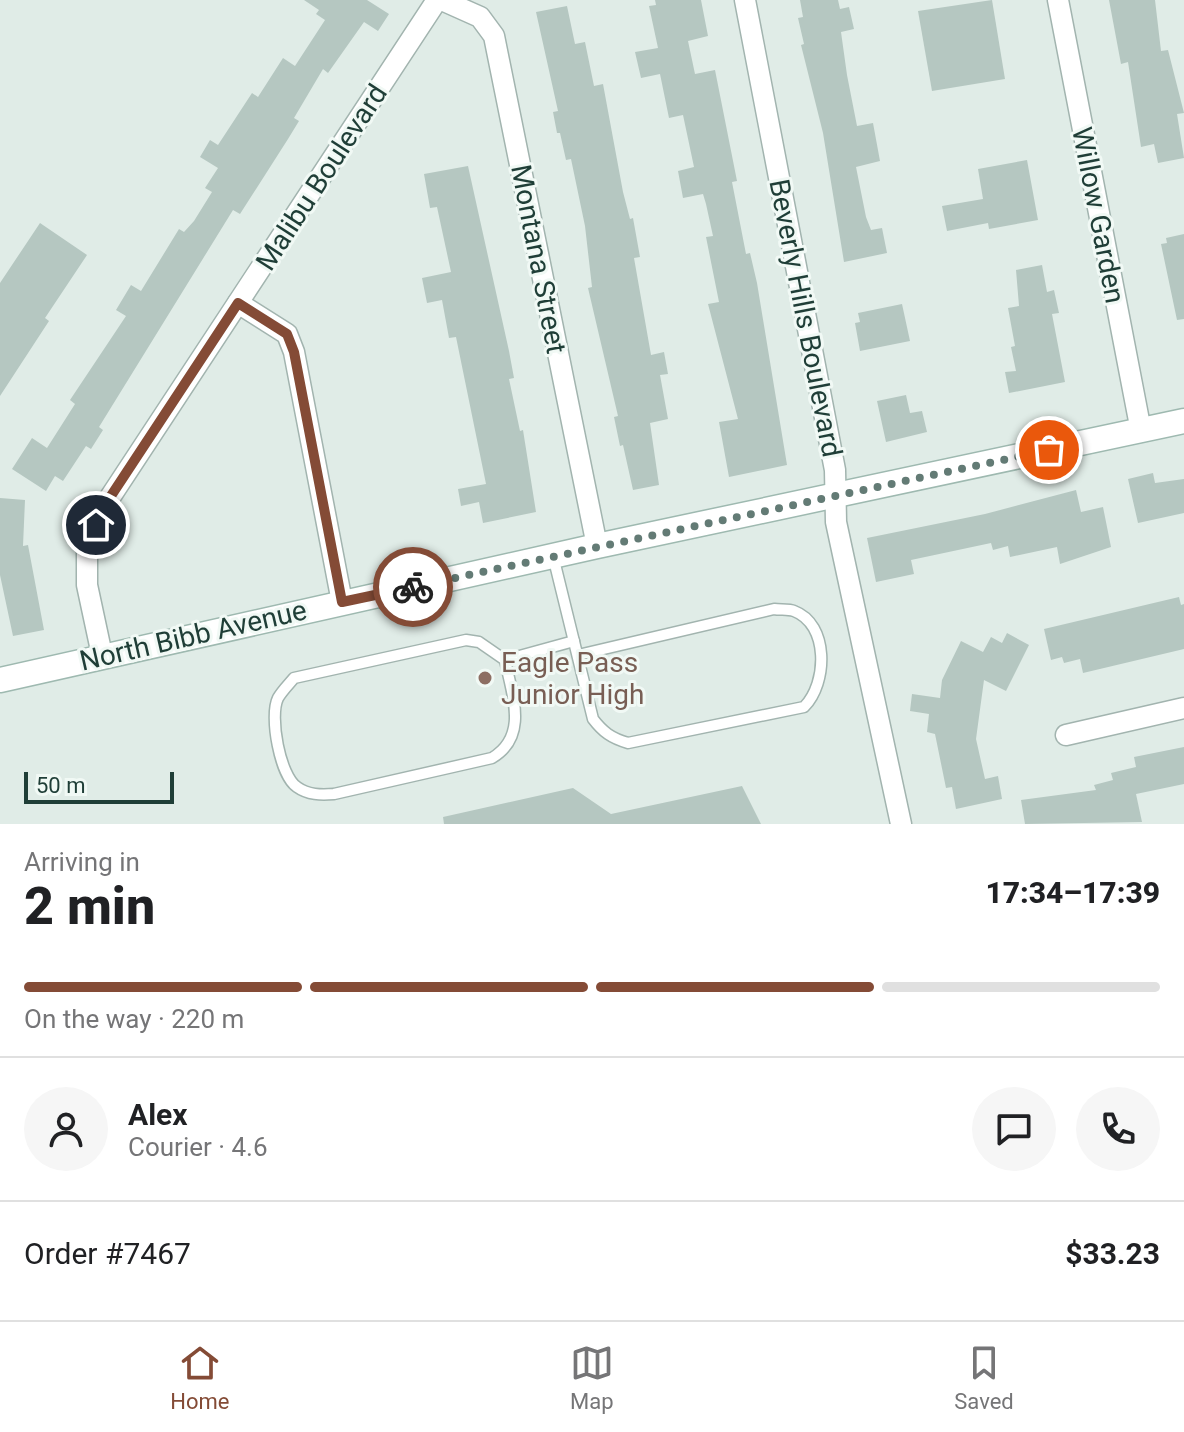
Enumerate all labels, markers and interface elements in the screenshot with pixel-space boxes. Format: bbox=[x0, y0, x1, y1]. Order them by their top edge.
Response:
street label: Malibu Boulevard bbox=[249, 78, 394, 277]
street label: Willow Garden bbox=[1065, 124, 1132, 306]
street label: Montana Street bbox=[504, 162, 573, 356]
street label: Beverly Hills Boulevard bbox=[762, 176, 849, 460]
pin bbox=[1015, 416, 1083, 484]
icon: bag bbox=[1027, 428, 1071, 472]
pin bbox=[62, 491, 130, 559]
icon: home bbox=[74, 503, 118, 547]
courier bbox=[373, 547, 453, 627]
icon: bike bbox=[391, 565, 435, 609]
street label: North Bibb Avenue bbox=[76, 593, 310, 678]
place label: Eagle Pass Junior High bbox=[501, 646, 645, 711]
marker: Eagle Pass Junior High bbox=[476, 669, 494, 687]
scale bar bbox=[24, 768, 174, 804]
text: 50 m bbox=[36, 773, 85, 798]
text: Arriving in bbox=[24, 847, 140, 877]
text: 17:34–17:39 bbox=[985, 875, 1160, 910]
text: 2 min bbox=[24, 876, 155, 937]
text: On the way · 220 m bbox=[24, 1004, 244, 1034]
button: person bbox=[24, 1087, 108, 1171]
button: chat bbox=[972, 1087, 1056, 1171]
button: phone bbox=[1076, 1087, 1160, 1171]
text: Alex bbox=[128, 1097, 188, 1132]
text: Courier · 4.6 bbox=[128, 1132, 268, 1162]
text: Order #7467 bbox=[24, 1236, 191, 1271]
text: $33.23 bbox=[1065, 1236, 1160, 1271]
tab: Home bbox=[170, 1341, 229, 1414]
tab: Map bbox=[570, 1341, 614, 1414]
tab: Saved bbox=[954, 1341, 1014, 1414]

